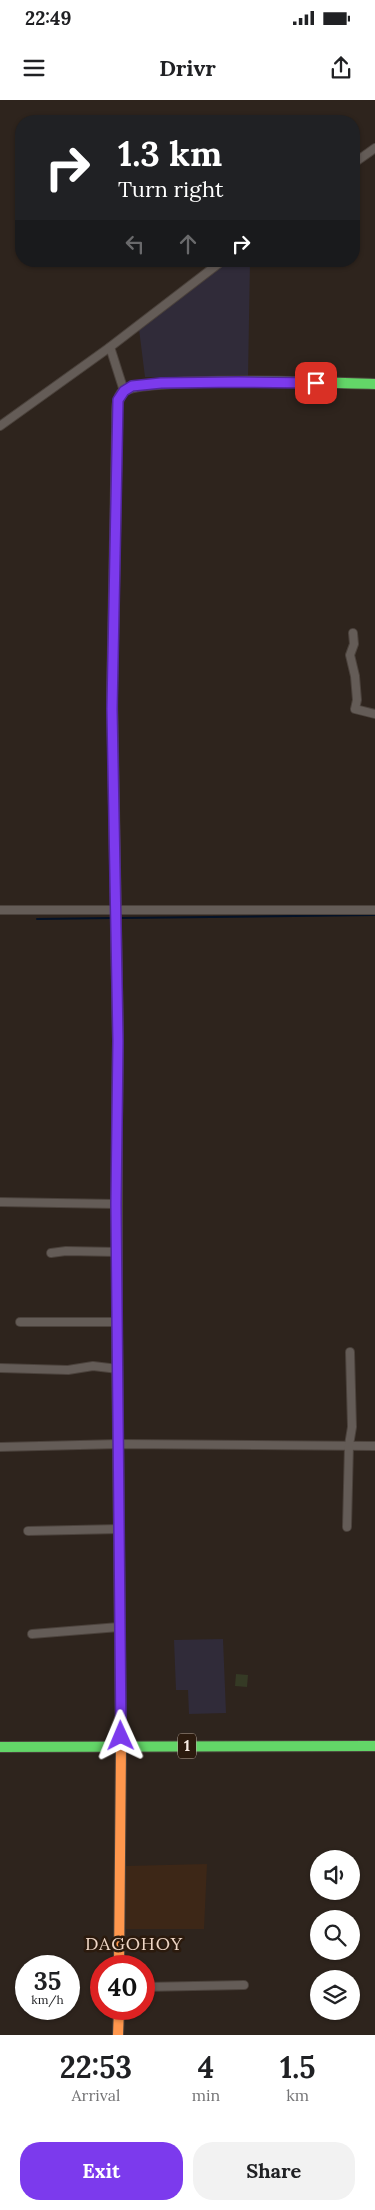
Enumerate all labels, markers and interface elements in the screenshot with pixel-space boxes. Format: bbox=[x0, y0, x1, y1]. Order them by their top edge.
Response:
text: 22:49 bbox=[25, 6, 71, 30]
icon: menu bbox=[20, 54, 48, 82]
text: Drivr bbox=[159, 54, 216, 82]
icon: share bbox=[327, 54, 355, 82]
text: 1.3 km bbox=[118, 131, 222, 176]
icon: right bbox=[35, 135, 100, 200]
text: Turn right bbox=[118, 175, 223, 203]
icon: left bbox=[121, 230, 149, 258]
icon: ahead bbox=[174, 230, 202, 258]
icon: right bbox=[227, 230, 255, 258]
pin bbox=[295, 362, 337, 404]
icon: arrive bbox=[302, 369, 330, 397]
position arrow bbox=[94, 1709, 146, 1761]
road number: 1 bbox=[178, 1734, 196, 1758]
map controls bbox=[310, 1850, 360, 2020]
button: sound bbox=[310, 1850, 360, 1900]
button: search bbox=[310, 1910, 360, 1960]
district label: DAGOHOY bbox=[85, 1932, 183, 1955]
speed limit sign: 40 bbox=[90, 1955, 155, 2020]
text: 35 bbox=[34, 1965, 61, 1997]
button: layers bbox=[310, 1970, 360, 2020]
text: km/h bbox=[31, 1992, 64, 2007]
text: 22:53 bbox=[60, 2048, 132, 2086]
text: 4 bbox=[198, 2048, 214, 2086]
text: 1.5 bbox=[280, 2048, 315, 2086]
text: Arrival bbox=[71, 2085, 120, 2105]
text: min bbox=[192, 2085, 220, 2105]
text: km bbox=[286, 2085, 309, 2105]
button: Exit bbox=[20, 2142, 183, 2200]
button: Share bbox=[193, 2142, 355, 2200]

